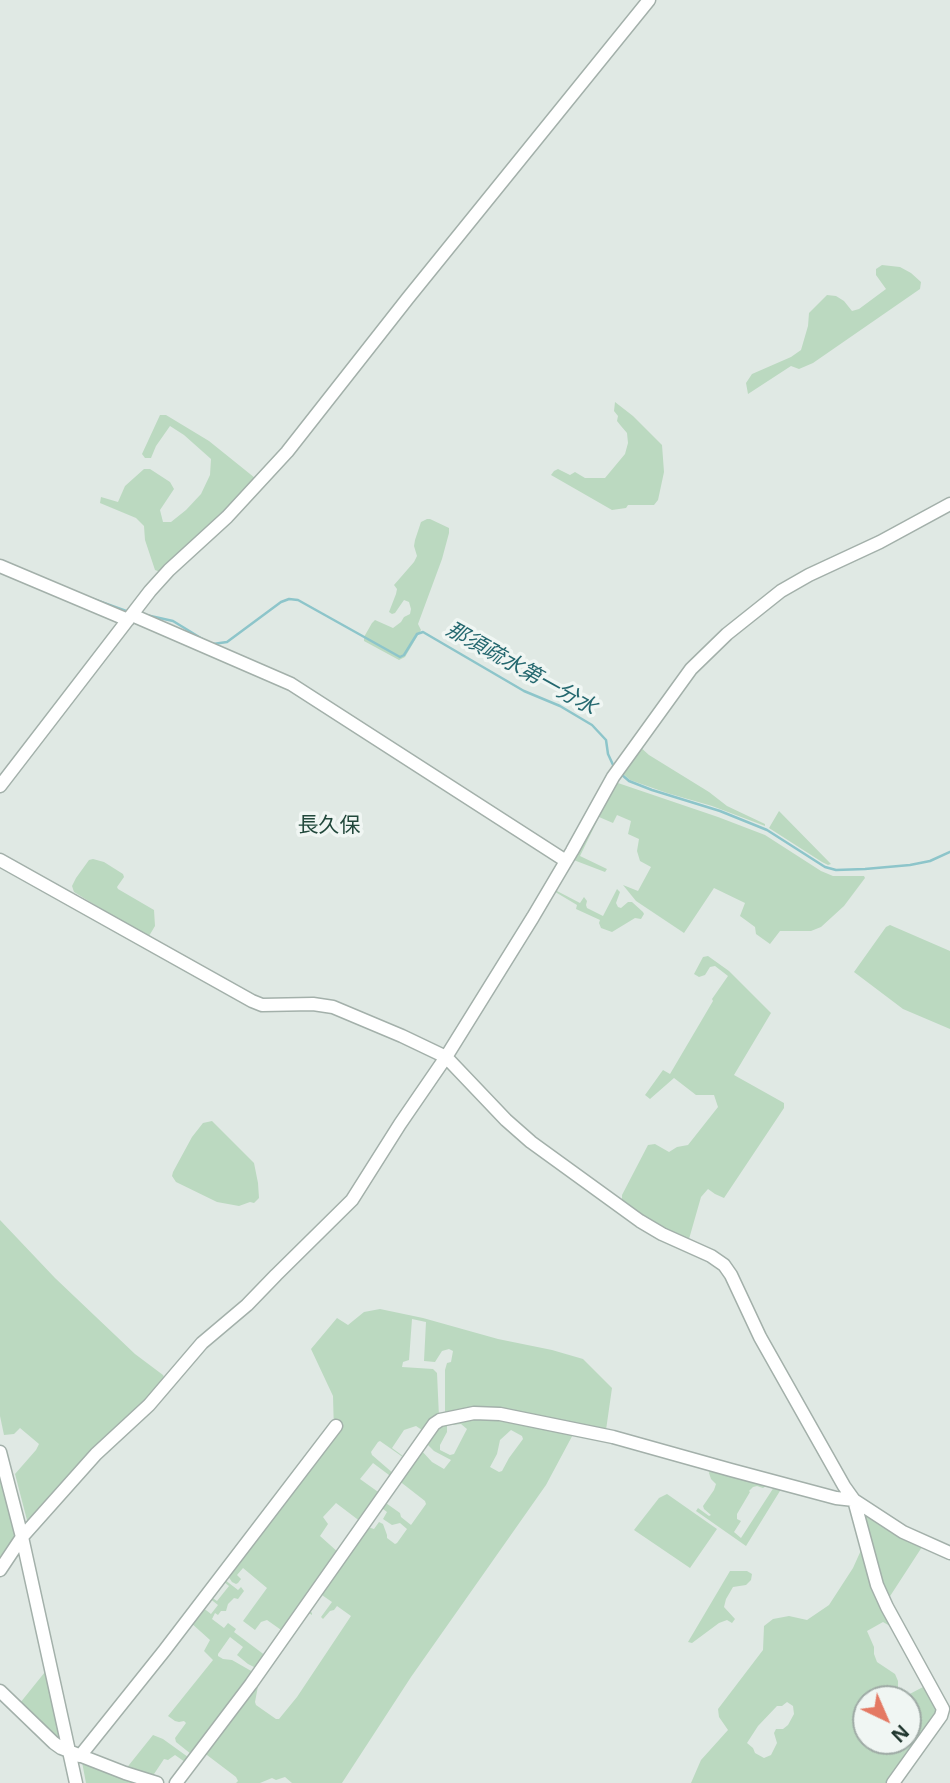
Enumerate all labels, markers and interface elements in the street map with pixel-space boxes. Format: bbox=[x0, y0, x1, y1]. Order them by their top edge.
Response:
water label: 那須疏水第一分水 bbox=[441, 617, 601, 721]
district label: 長久保 bbox=[298, 813, 360, 839]
north arrow bbox=[852, 1685, 922, 1755]
text: N bbox=[886, 1719, 915, 1748]

